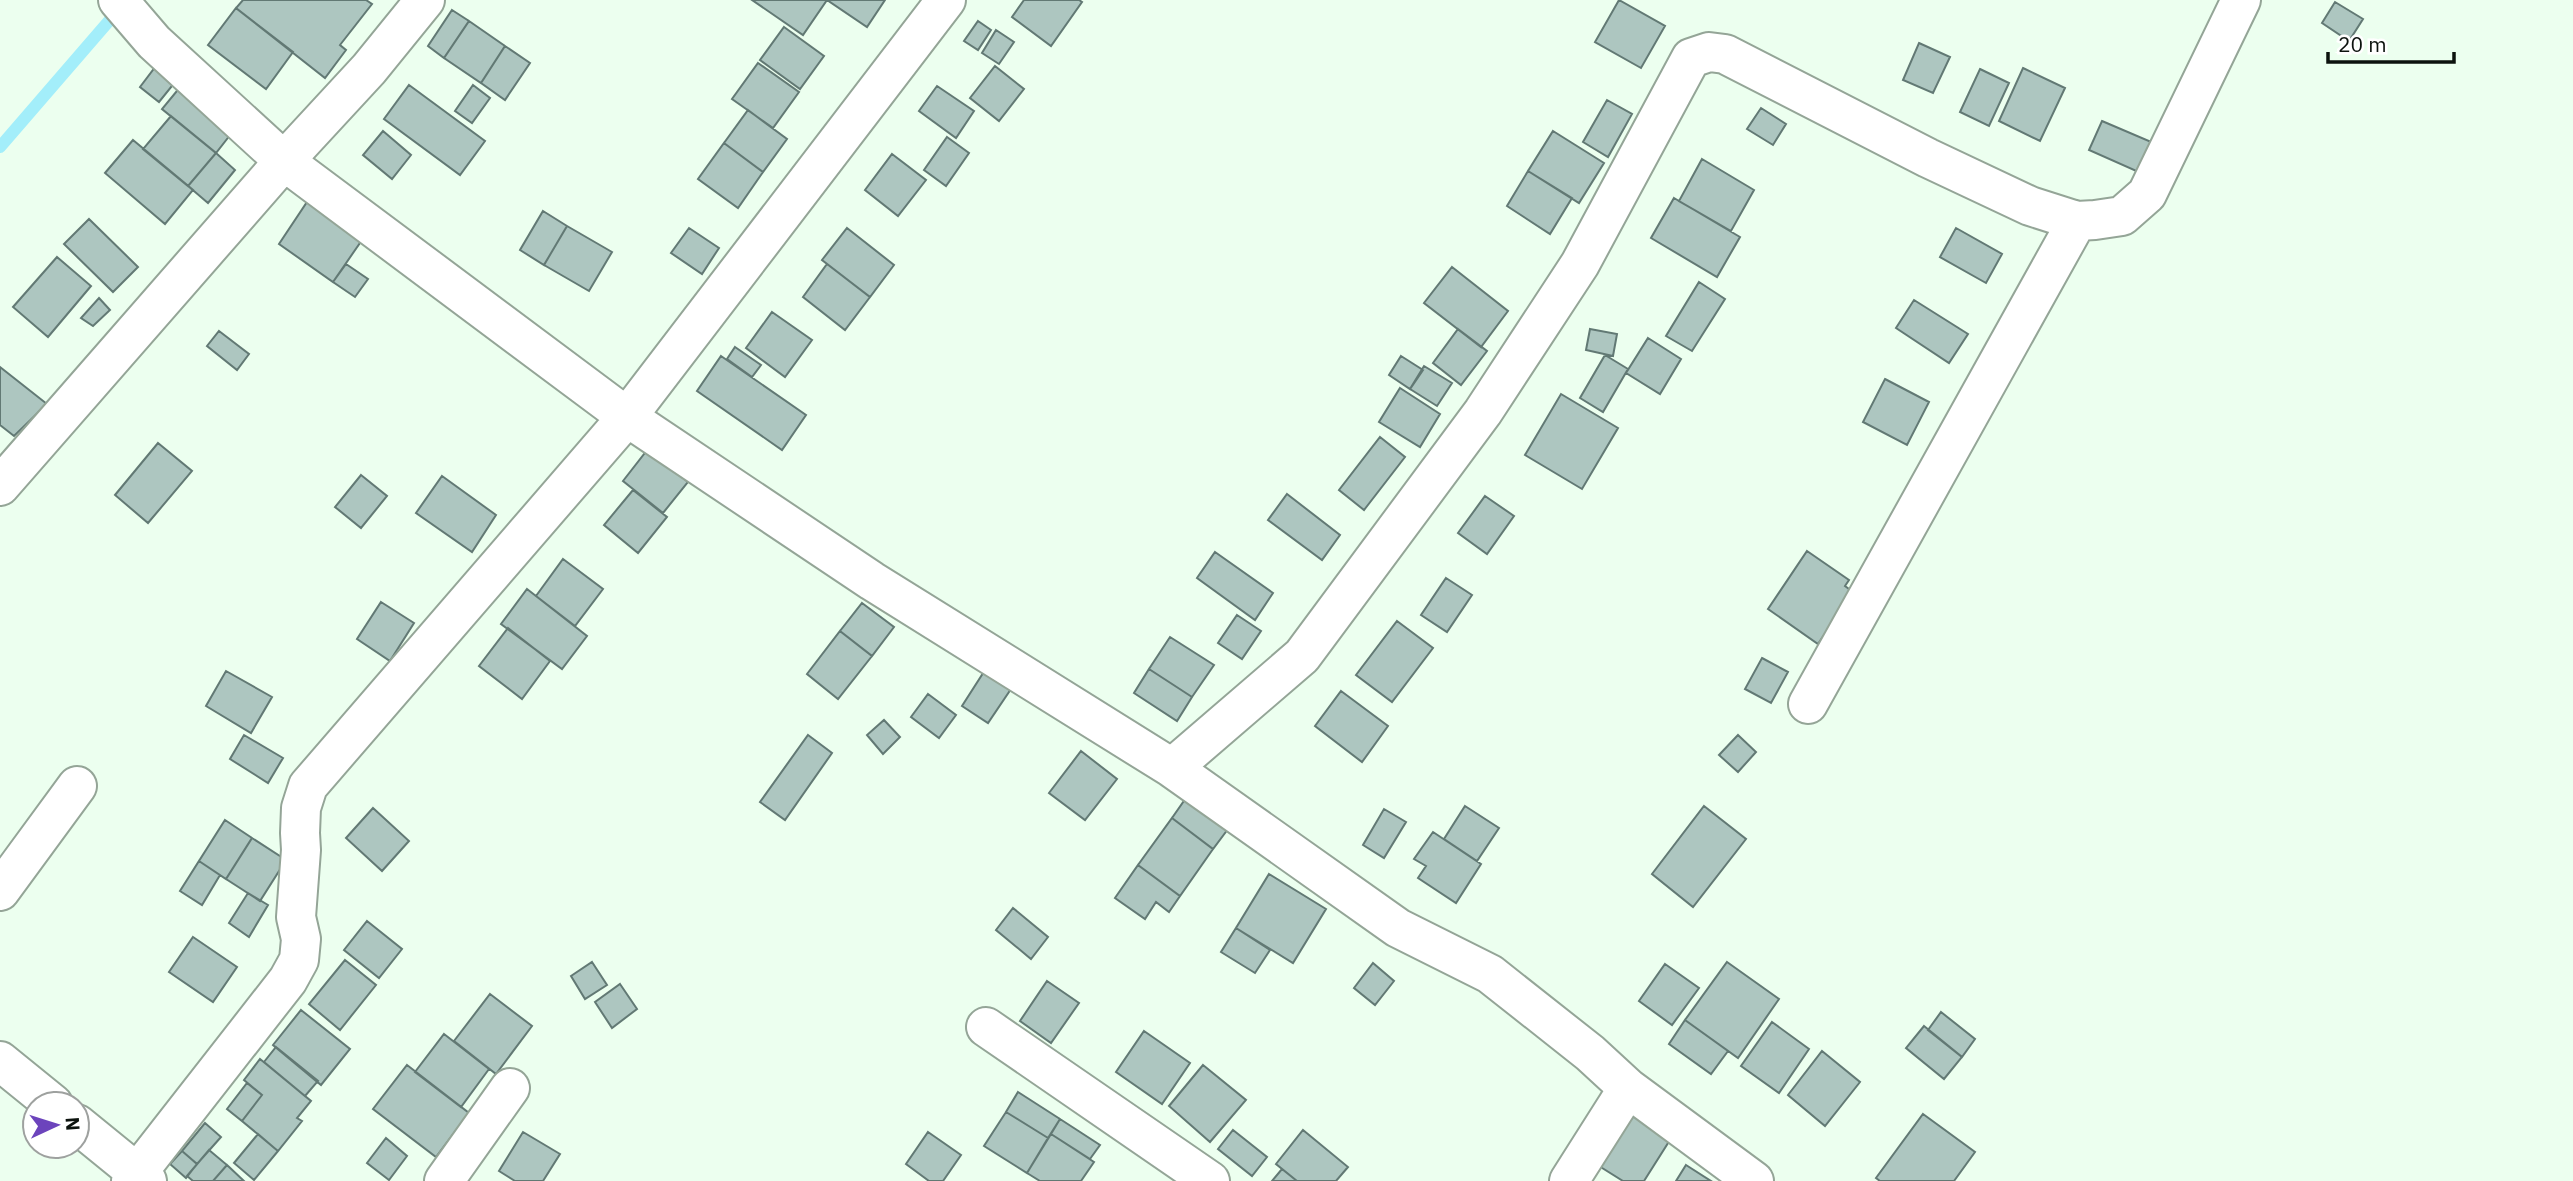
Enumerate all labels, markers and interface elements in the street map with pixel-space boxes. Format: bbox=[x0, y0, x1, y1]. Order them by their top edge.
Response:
scale bar bbox=[2328, 21, 2454, 65]
text: 20 m bbox=[2338, 30, 2387, 58]
north arrow bbox=[21, 1090, 91, 1160]
text: N bbox=[61, 1116, 85, 1132]

